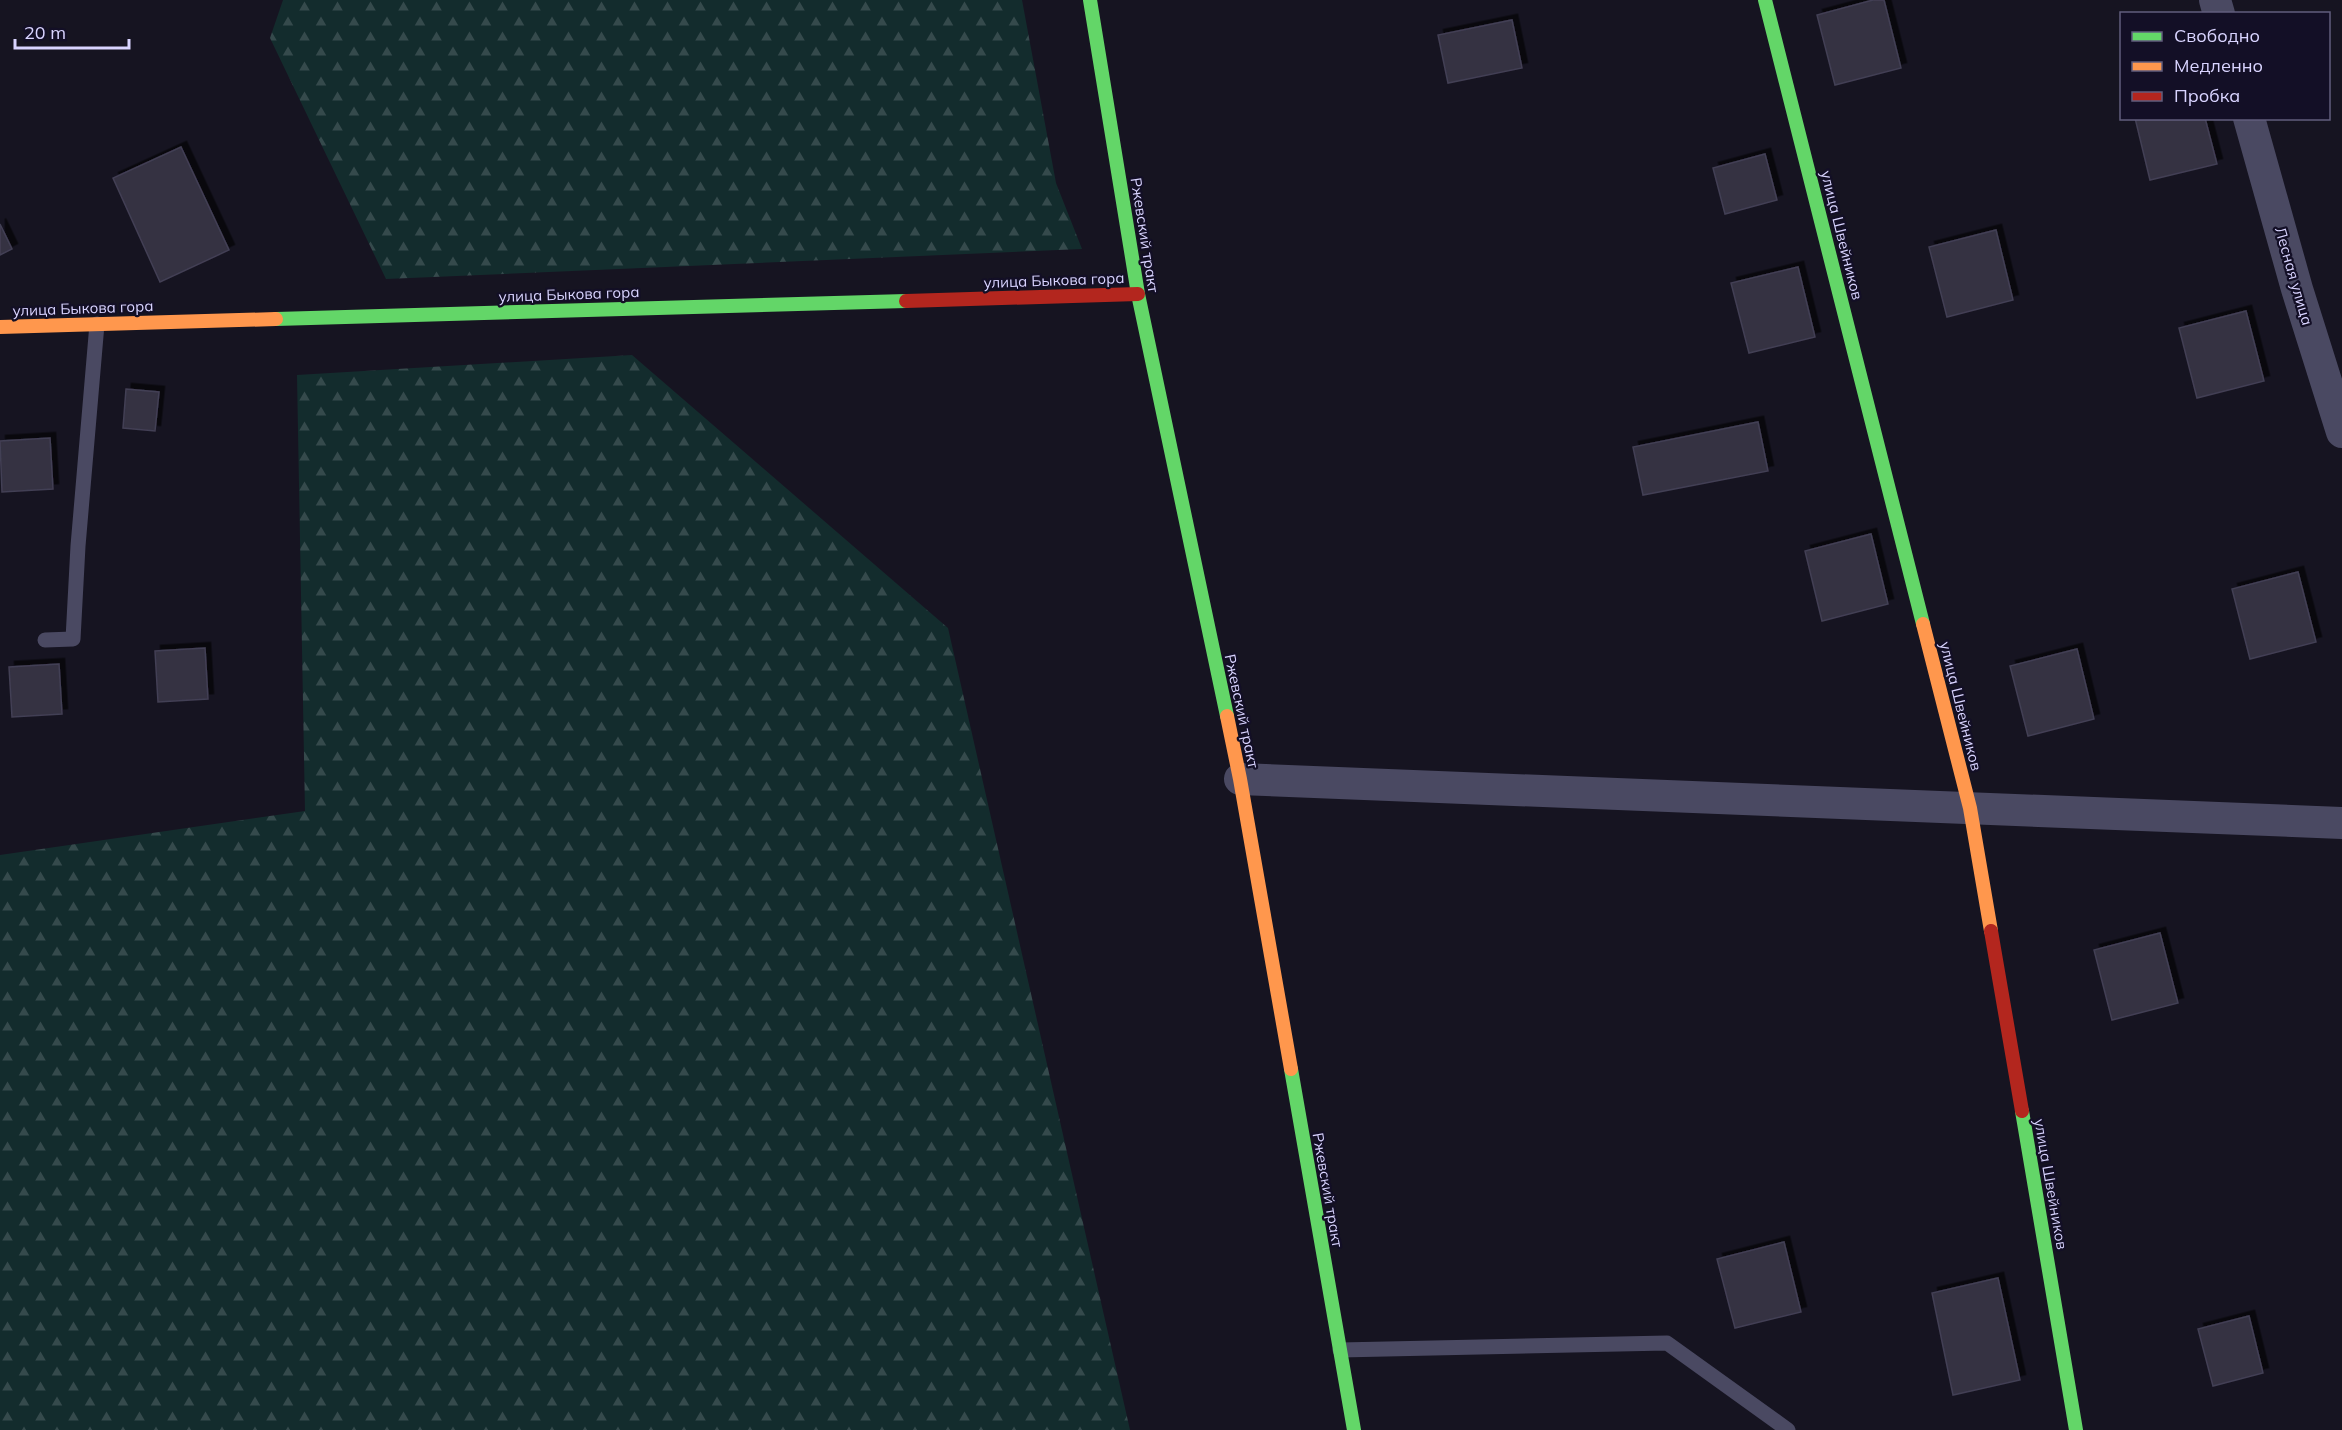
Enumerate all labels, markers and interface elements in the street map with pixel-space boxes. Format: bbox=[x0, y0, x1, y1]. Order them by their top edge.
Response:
scale bar bbox=[15, 12, 129, 50]
legend bbox=[2120, 12, 2330, 120]
text: 20 m bbox=[24, 21, 66, 44]
text: Свободно bbox=[2174, 24, 2260, 47]
text: Медленно bbox=[2174, 54, 2263, 77]
text: Пробка bbox=[2174, 84, 2240, 107]
street label: улица Швейников bbox=[1817, 168, 1867, 302]
street label: Ржевский тракт bbox=[1127, 176, 1163, 294]
street label: Лесная улица bbox=[2271, 225, 2317, 327]
street label: улица Быкова гора bbox=[983, 268, 1125, 292]
street label: улица Быкова гора bbox=[498, 282, 640, 306]
street label: улица Быкова гора bbox=[12, 296, 154, 320]
street label: улица Швейников bbox=[1936, 639, 1986, 773]
street label: Ржевский тракт bbox=[1221, 652, 1263, 770]
street label: улица Швейников bbox=[2030, 1117, 2072, 1251]
street label: Ржевский тракт bbox=[1309, 1131, 1347, 1249]

